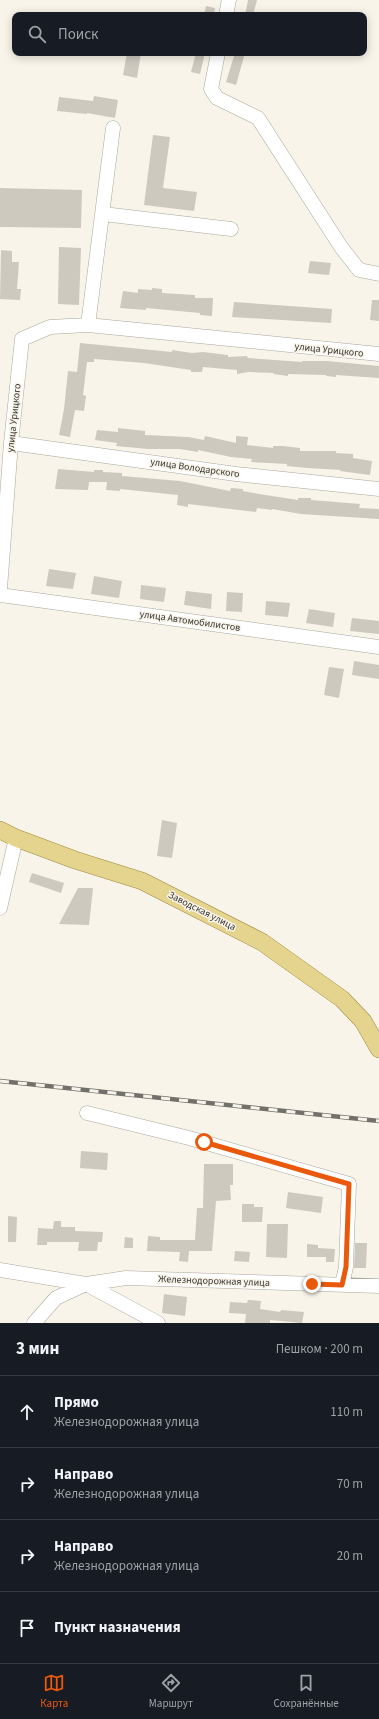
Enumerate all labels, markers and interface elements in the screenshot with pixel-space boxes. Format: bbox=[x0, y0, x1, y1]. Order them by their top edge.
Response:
search box bbox=[12, 12, 367, 56]
icon: search bbox=[26, 23, 48, 45]
text: Поиск bbox=[58, 24, 99, 45]
street label: улица Урицкого bbox=[294, 339, 364, 361]
street label: улица Урицкого bbox=[3, 383, 25, 453]
street label: улица Володарского bbox=[149, 455, 241, 481]
street label: улица Автомобилистов bbox=[139, 607, 241, 635]
street label: Заводская улица bbox=[166, 888, 238, 934]
route start bbox=[195, 1133, 213, 1151]
street label: Железнодорожная улица bbox=[158, 1272, 270, 1290]
route end bbox=[303, 1275, 321, 1293]
text: 3 мин bbox=[16, 1337, 59, 1361]
text: Пешком · 200 m bbox=[276, 1340, 363, 1358]
text: Прямо bbox=[54, 1392, 99, 1413]
icon: ahead bbox=[16, 1401, 38, 1423]
text: 110 m bbox=[330, 1403, 363, 1421]
text: Железнодорожная улица bbox=[54, 1413, 199, 1431]
text: Направо bbox=[54, 1464, 113, 1485]
icon: right bbox=[16, 1473, 38, 1495]
text: 70 m bbox=[337, 1475, 363, 1493]
text: Железнодорожная улица bbox=[54, 1485, 199, 1503]
text: Направо bbox=[54, 1536, 113, 1557]
icon: right bbox=[16, 1545, 38, 1567]
text: 20 m bbox=[337, 1547, 363, 1565]
text: Железнодорожная улица bbox=[54, 1557, 199, 1575]
icon: arrive bbox=[16, 1617, 38, 1639]
text: Пункт назначения bbox=[54, 1617, 181, 1638]
tab: Карта bbox=[40, 1672, 68, 1711]
tab: Маршрут bbox=[149, 1672, 193, 1711]
tab: Сохранённые bbox=[273, 1672, 339, 1711]

